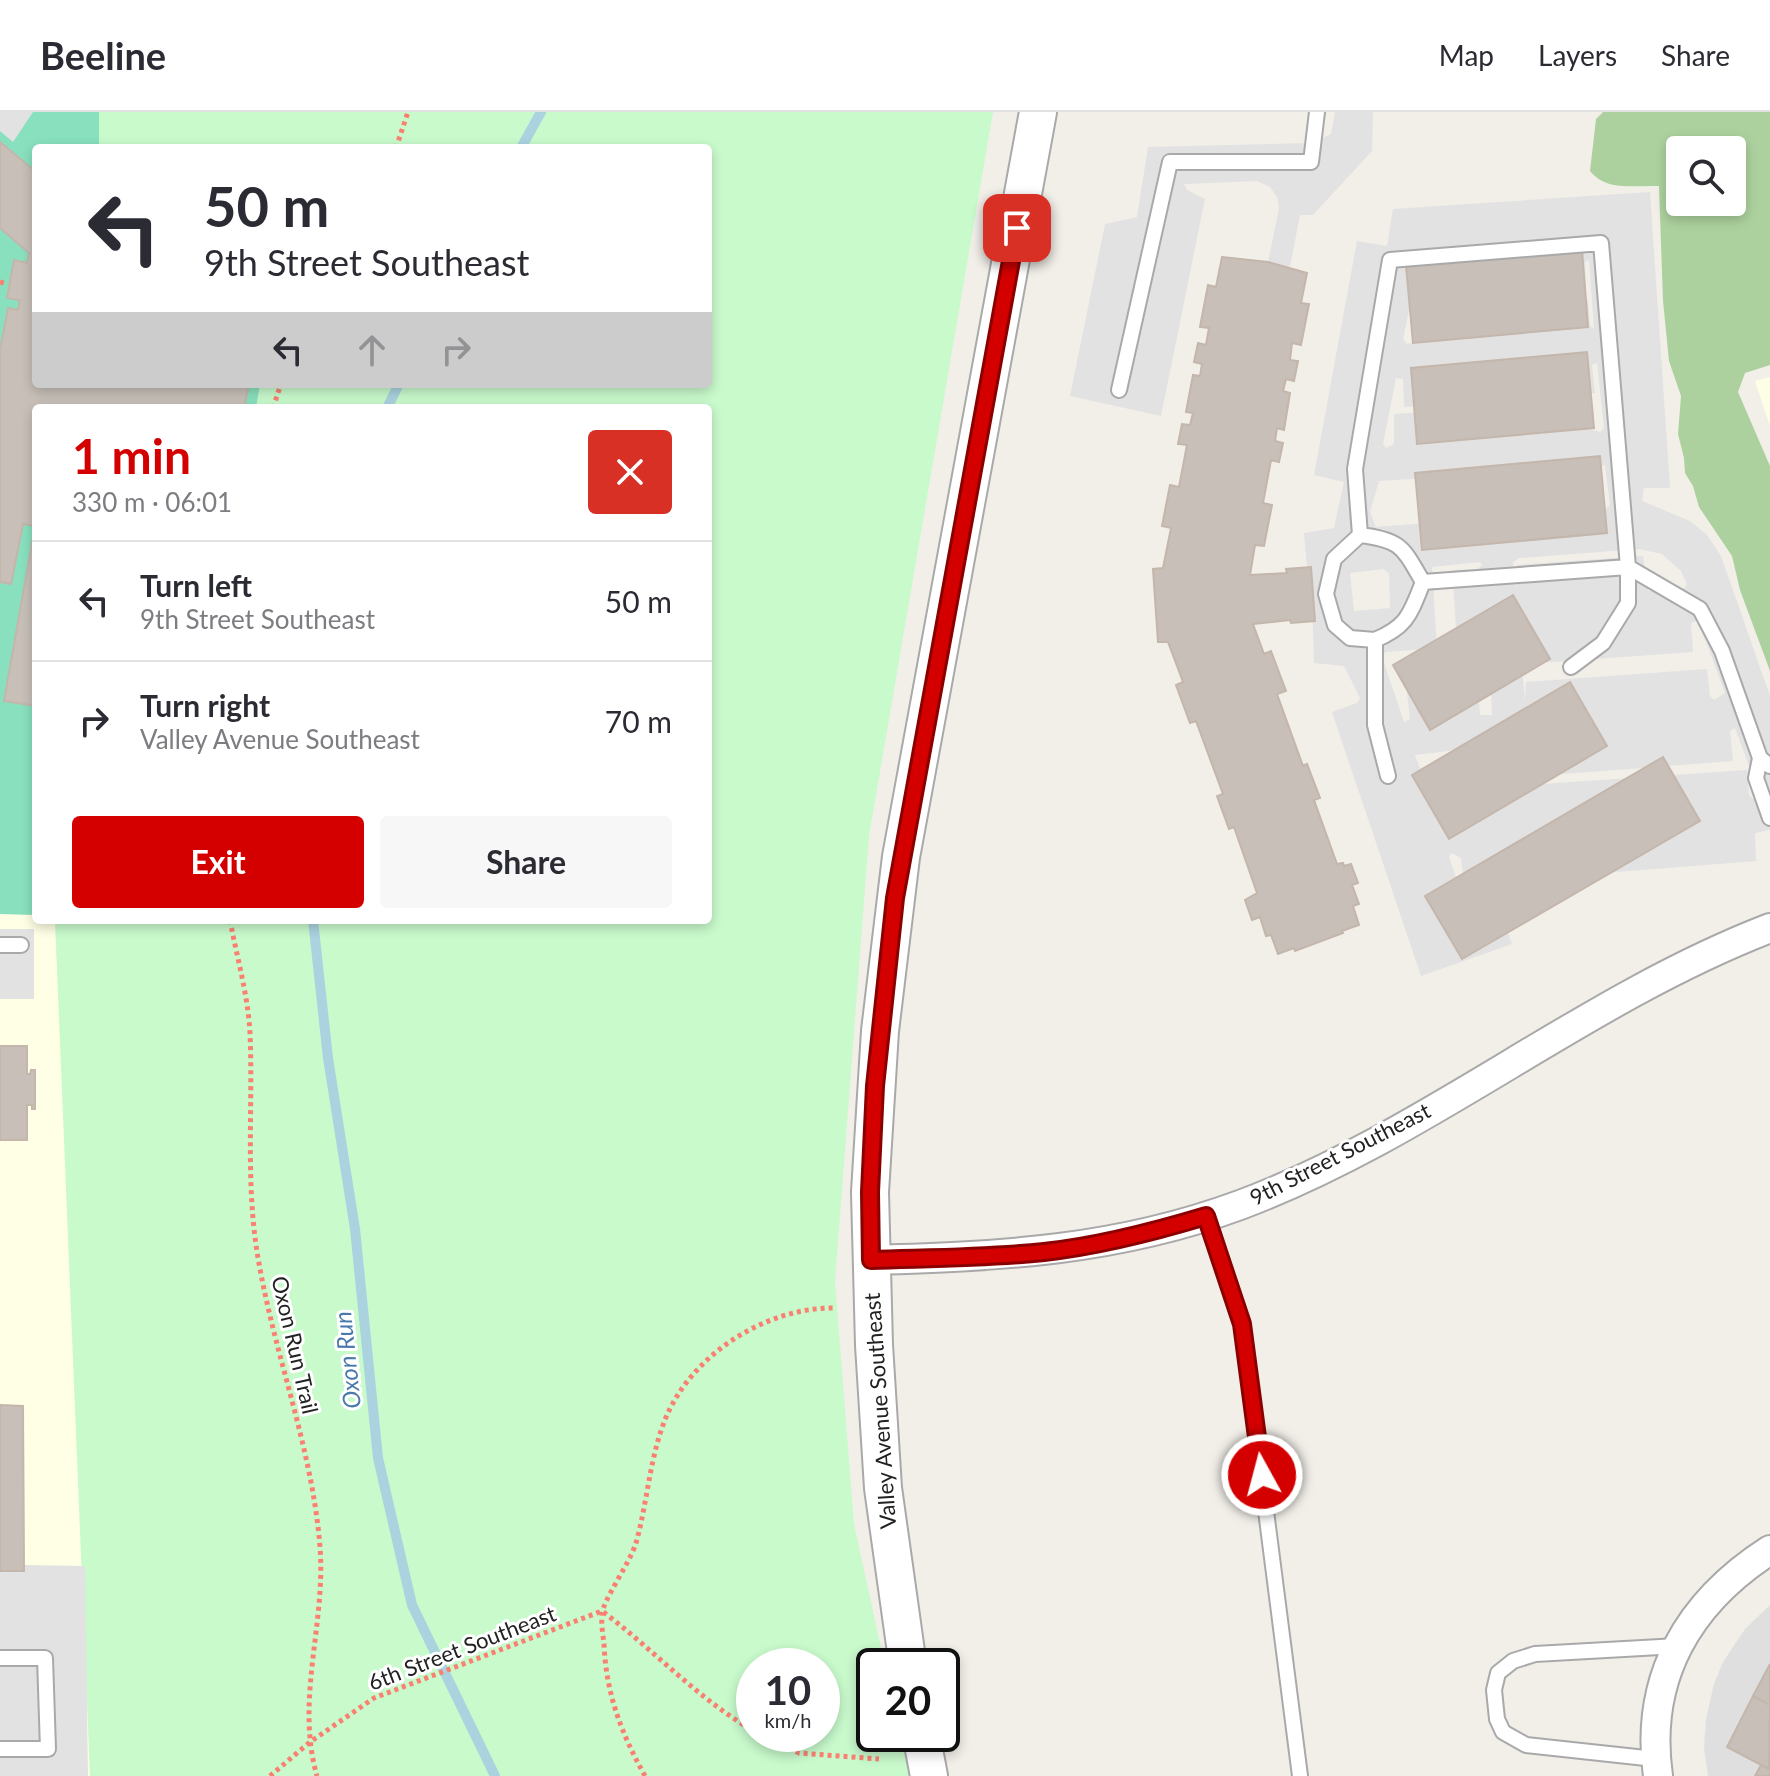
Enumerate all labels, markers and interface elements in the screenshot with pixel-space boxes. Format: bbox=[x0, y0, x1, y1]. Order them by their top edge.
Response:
text: Beeline bbox=[40, 32, 166, 78]
text: Map bbox=[1439, 38, 1494, 72]
text: Layers bbox=[1538, 38, 1617, 72]
text: Share bbox=[1661, 38, 1730, 72]
map controls bbox=[1666, 136, 1746, 216]
button: search bbox=[1666, 136, 1746, 216]
text: 50 m bbox=[204, 172, 329, 239]
icon: left bbox=[72, 176, 176, 280]
pin bbox=[983, 194, 1051, 262]
icon: arrive bbox=[995, 206, 1039, 250]
text: 9th Street Southeast bbox=[204, 240, 529, 284]
icon: left bbox=[266, 328, 310, 372]
icon: ahead bbox=[350, 328, 394, 372]
icon: right bbox=[434, 328, 478, 372]
text: 1 min bbox=[72, 427, 191, 484]
button: close bbox=[588, 430, 672, 514]
text: 330 m · 06:01 bbox=[72, 486, 232, 518]
text: Turn left bbox=[140, 567, 252, 603]
icon: left bbox=[72, 579, 116, 623]
text: 50 m bbox=[605, 583, 672, 619]
text: 9th Street Southeast bbox=[140, 603, 375, 635]
text: Turn right bbox=[140, 687, 270, 723]
icon: right bbox=[72, 699, 116, 743]
text: 70 m bbox=[605, 703, 672, 739]
text: Valley Avenue Southeast bbox=[140, 723, 420, 755]
button: Exit bbox=[72, 816, 364, 908]
button: Share bbox=[380, 816, 672, 908]
street label: 9th Street Southeast bbox=[1245, 1096, 1435, 1211]
street label: Oxon Run Trail bbox=[266, 1273, 324, 1417]
street label: Valley Avenue Southeast bbox=[858, 1292, 901, 1530]
water label: Oxon Run bbox=[327, 1310, 366, 1410]
position arrow bbox=[1220, 1433, 1304, 1517]
street label: 6th Street Southeast bbox=[364, 1599, 560, 1696]
speed limit sign: 20 bbox=[856, 1648, 960, 1752]
text: 10 bbox=[765, 1666, 811, 1714]
text: km/h bbox=[765, 1708, 811, 1732]

